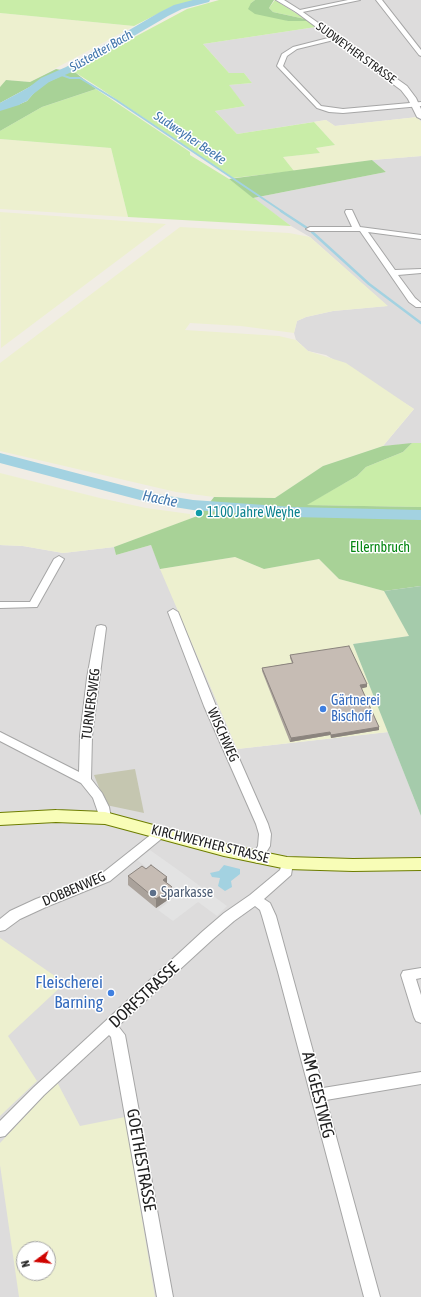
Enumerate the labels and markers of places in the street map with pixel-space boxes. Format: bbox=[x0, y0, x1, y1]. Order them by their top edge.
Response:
place label: 1100 Jahre Weyhe bbox=[207, 505, 300, 521]
marker: 1100 Jahre Weyhe bbox=[194, 508, 204, 518]
place label: Gärtnerei Bischoff bbox=[331, 693, 380, 726]
marker: Gärtnerei Bischoff bbox=[318, 704, 328, 714]
place label: Sparkasse bbox=[161, 885, 213, 901]
marker: Sparkasse bbox=[148, 888, 158, 898]
place label: Fleischerei Barning bbox=[35, 973, 103, 1013]
marker: Fleischerei Barning bbox=[106, 988, 116, 998]

